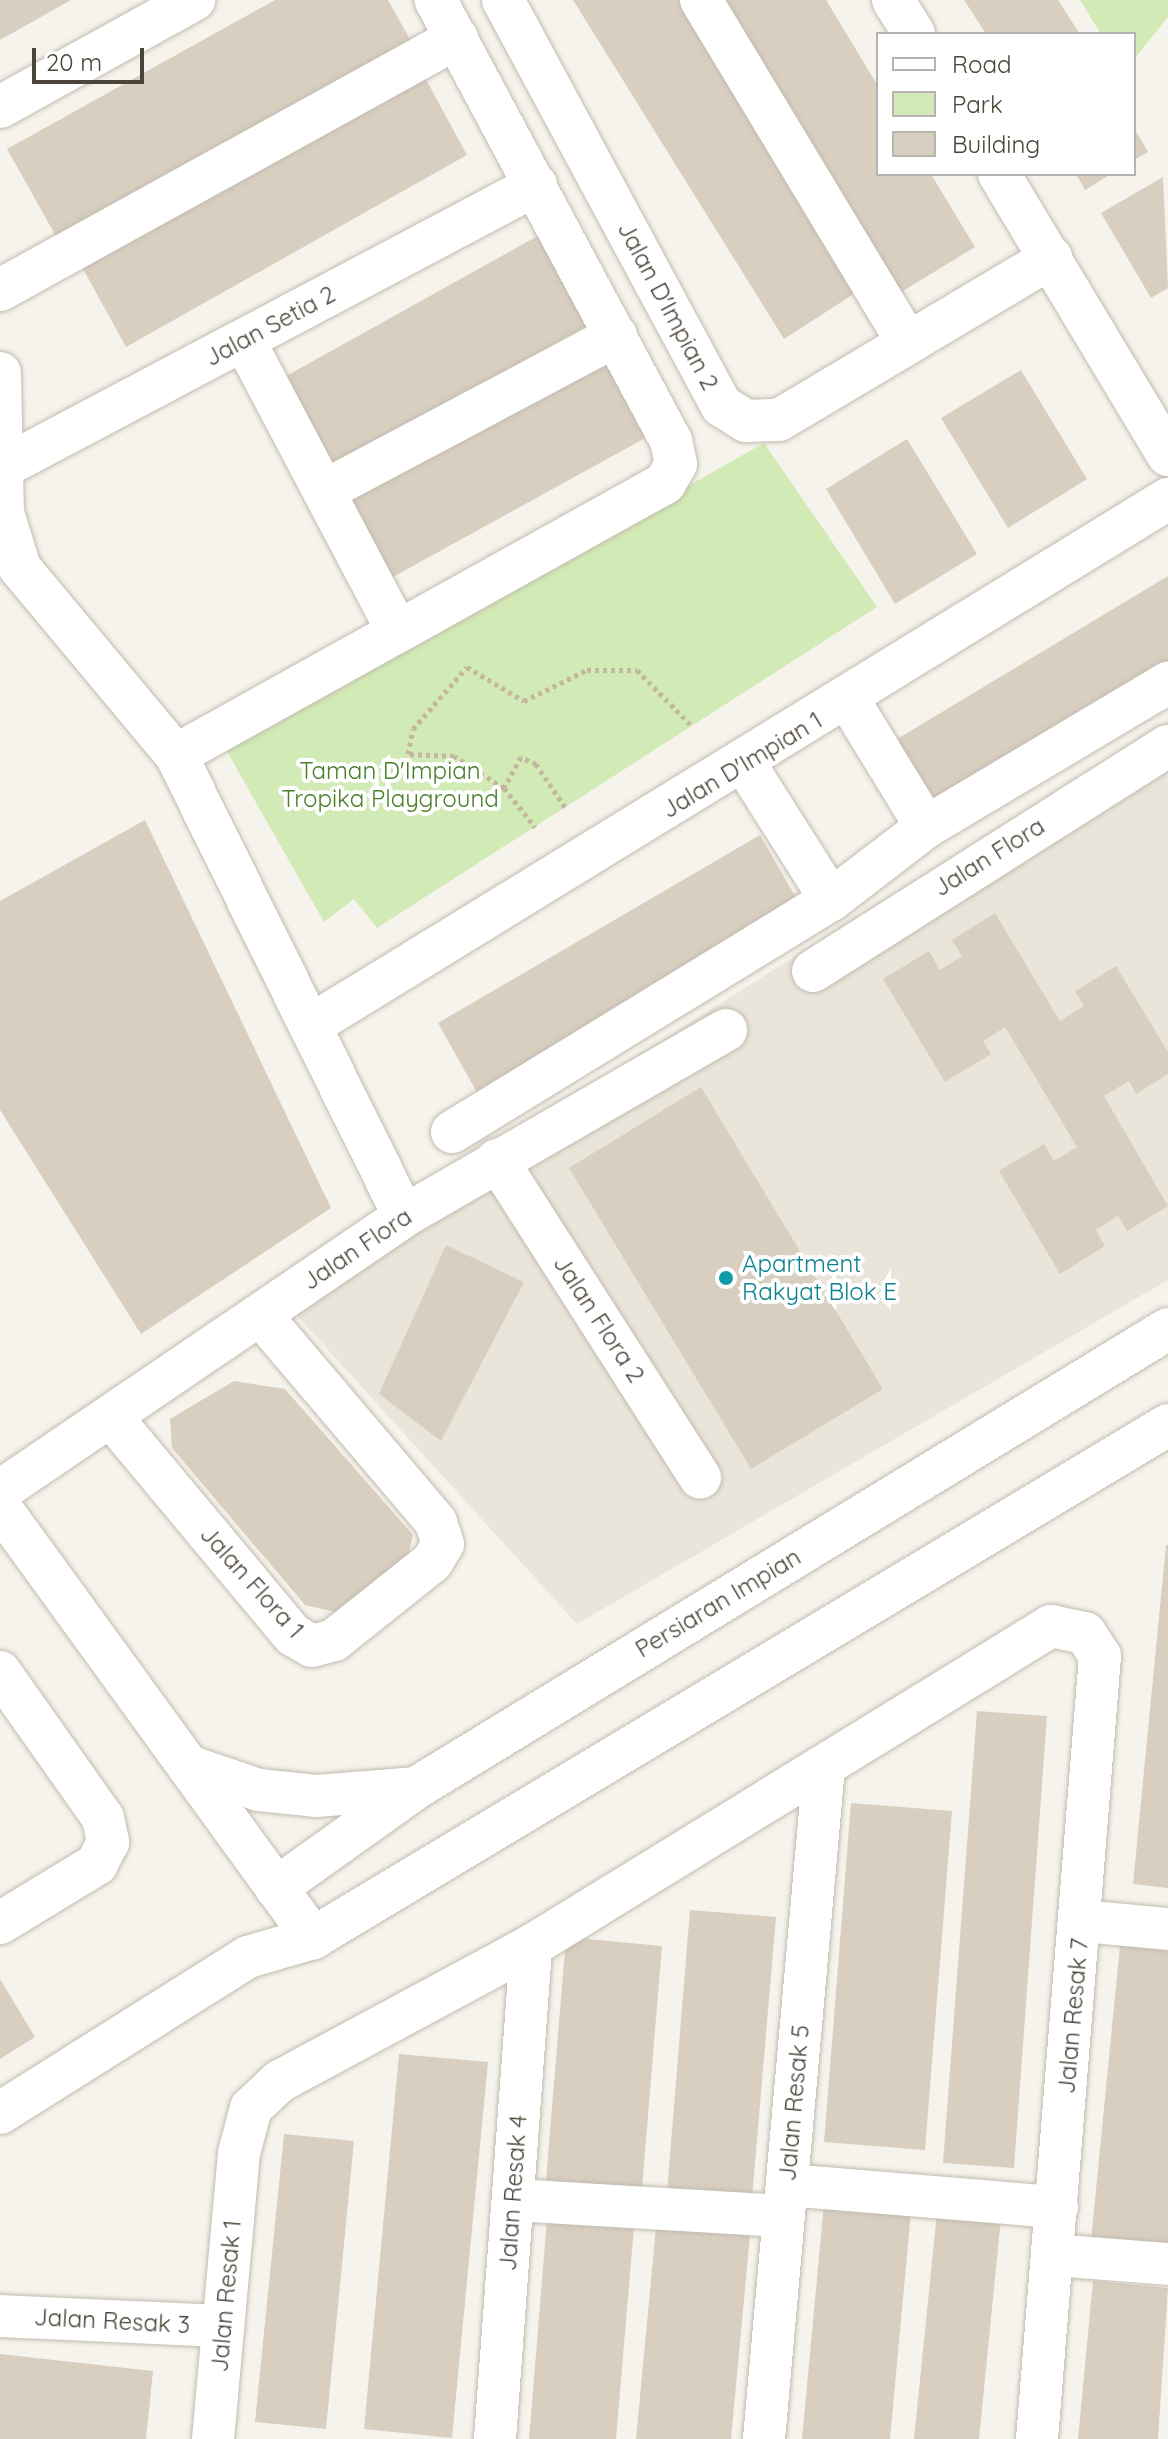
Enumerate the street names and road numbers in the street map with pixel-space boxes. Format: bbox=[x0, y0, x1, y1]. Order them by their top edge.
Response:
street label: Jalan D'Impian 2 bbox=[612, 217, 724, 395]
street label: Jalan Setia 2 bbox=[200, 280, 340, 372]
street label: Jalan D'Impian 1 bbox=[657, 706, 827, 824]
street label: Jalan Flora bbox=[928, 812, 1050, 902]
street label: Jalan Flora bbox=[297, 1202, 417, 1296]
street label: Jalan Flora 2 bbox=[547, 1250, 651, 1388]
street label: Jalan Flora 1 bbox=[194, 1520, 310, 1644]
street label: Persiaran Impian bbox=[630, 1542, 806, 1664]
street label: Jalan Resak 7 bbox=[1052, 1937, 1094, 2095]
street label: Jalan Resak 5 bbox=[773, 2024, 815, 2182]
street label: Jalan Resak 4 bbox=[493, 2114, 533, 2272]
street label: Jalan Resak 1 bbox=[205, 2219, 247, 2373]
street label: Jalan Resak 3 bbox=[33, 2303, 191, 2339]

